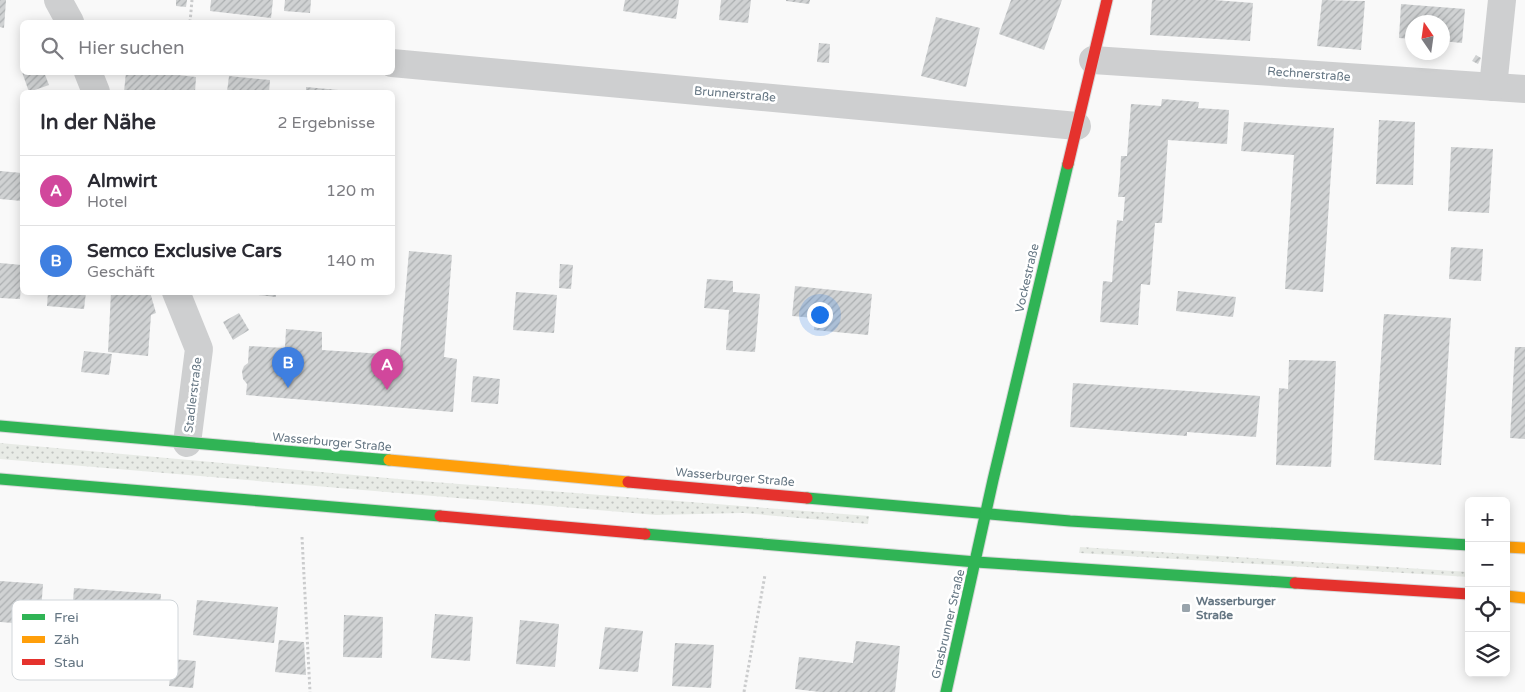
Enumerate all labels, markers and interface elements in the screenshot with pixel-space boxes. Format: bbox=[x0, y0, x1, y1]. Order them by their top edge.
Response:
north arrow bbox=[1405, 15, 1450, 60]
search box bbox=[20, 20, 395, 75]
icon: search bbox=[38, 34, 66, 62]
text: Hier suchen bbox=[78, 37, 185, 59]
street label: Rechnerstraße bbox=[1267, 64, 1351, 84]
street label: Brunnerstraße bbox=[694, 83, 777, 105]
text: In der Nähe bbox=[40, 110, 156, 135]
text: 2 Ergebnisse bbox=[277, 113, 375, 133]
text: Almwirt bbox=[87, 170, 157, 192]
text: A bbox=[50, 181, 62, 201]
text: 120 m bbox=[326, 181, 375, 201]
text: Hotel bbox=[87, 192, 128, 212]
text: Semco Exclusive Cars bbox=[87, 240, 282, 262]
street label: Vockestraße bbox=[1012, 242, 1042, 314]
text: B bbox=[50, 251, 62, 271]
text: 140 m bbox=[326, 251, 375, 271]
text: Geschäft bbox=[87, 262, 155, 282]
your location bbox=[807, 302, 833, 328]
pin: B bbox=[272, 347, 304, 388]
pin: A bbox=[371, 349, 403, 390]
street label: Stadlerstraße bbox=[181, 356, 205, 434]
street label: Wasserburger Straße bbox=[272, 430, 392, 454]
street label: Wasserburger Straße bbox=[675, 465, 795, 489]
map controls bbox=[1465, 497, 1510, 677]
button: + bbox=[1465, 497, 1510, 542]
button: − bbox=[1465, 542, 1510, 587]
street label: Grasbrunner Straße bbox=[929, 568, 967, 680]
button: locate bbox=[1465, 587, 1510, 632]
place label: Wasserburger Straße bbox=[1196, 594, 1276, 622]
legend bbox=[12, 600, 178, 680]
marker: Wasserburger Straße bbox=[1180, 602, 1192, 614]
text: Frei bbox=[54, 609, 79, 626]
text: Zäh bbox=[54, 631, 79, 648]
button: layers bbox=[1465, 632, 1510, 677]
text: Stau bbox=[54, 654, 84, 671]

